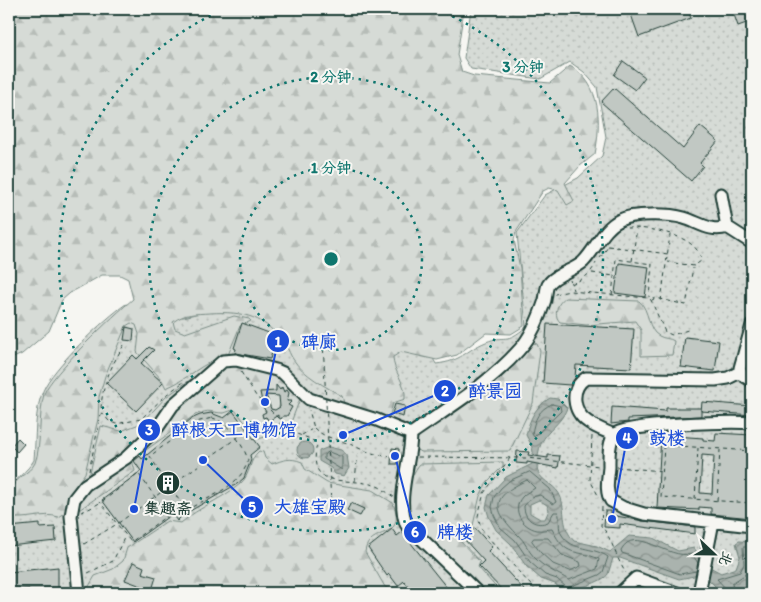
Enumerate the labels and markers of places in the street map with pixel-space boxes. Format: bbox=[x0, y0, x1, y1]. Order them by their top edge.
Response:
centre of rings bbox=[322, 250, 340, 268]
callout: 碑廊 bbox=[266, 325, 347, 358]
callout: 醉景园 bbox=[433, 374, 532, 407]
callout: 醉根天工博物馆 bbox=[136, 414, 307, 447]
callout: 鼓楼 bbox=[614, 421, 695, 454]
building icon: 集趣斋 bbox=[155, 470, 181, 496]
callout: 大雄宝殿 bbox=[239, 490, 356, 523]
place label: 集趣斋 bbox=[144, 499, 192, 518]
callout: 牌楼 bbox=[402, 515, 483, 548]

